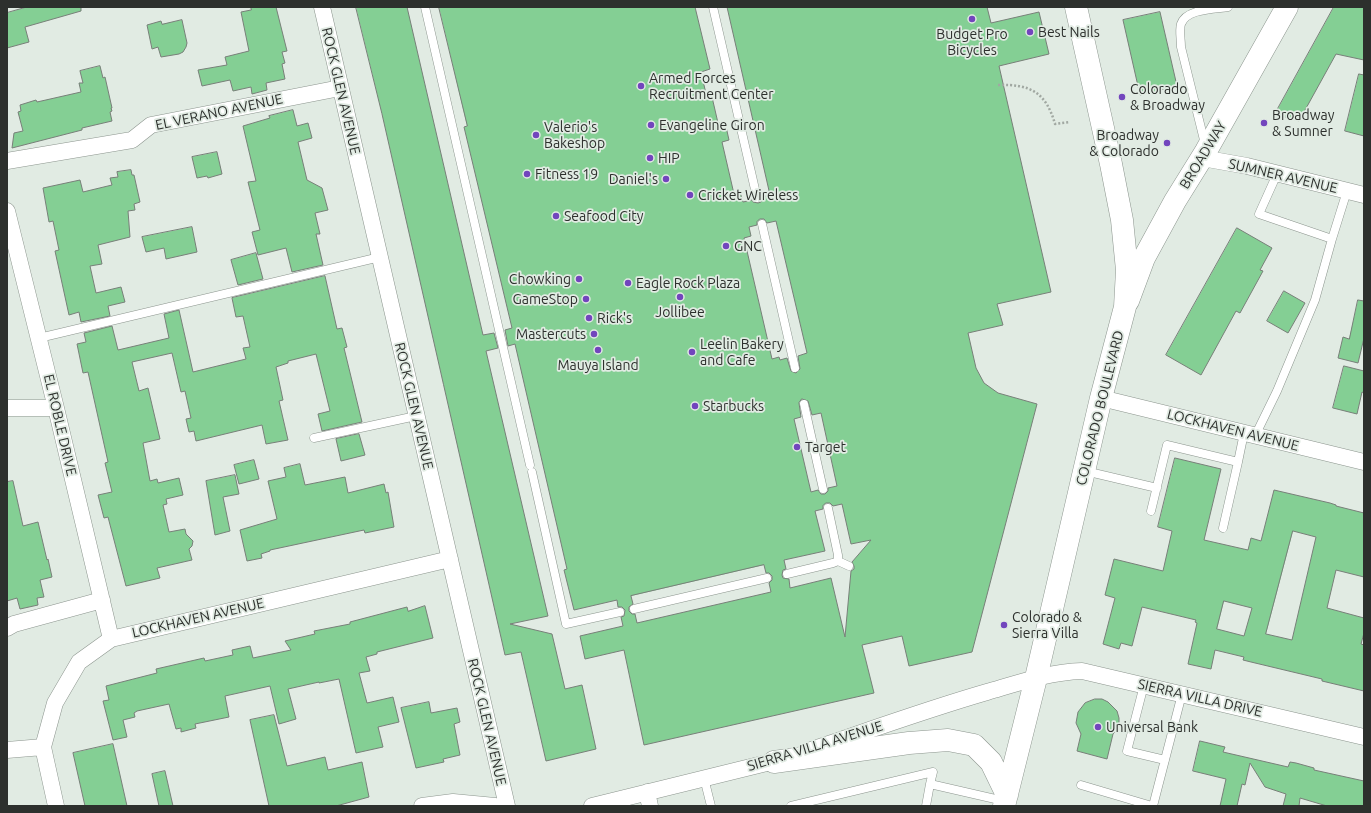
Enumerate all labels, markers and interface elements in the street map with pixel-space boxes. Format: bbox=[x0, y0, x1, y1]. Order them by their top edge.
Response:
marker: Budget Pro Bicycles bbox=[967, 14, 977, 24]
place label: Best Nails bbox=[1038, 24, 1100, 40]
street label: ROCK GLEN AVENUE bbox=[318, 26, 364, 156]
place label: Budget Pro Bicycles bbox=[936, 26, 1008, 58]
marker: Best Nails bbox=[1025, 27, 1035, 37]
place label: Armed Forces Recruitment Center bbox=[649, 70, 773, 102]
marker: Armed Forces Recruitment Center bbox=[636, 81, 646, 91]
place label: Colorado & Broadway bbox=[1130, 81, 1205, 114]
street label: EL VERANO AVENUE bbox=[154, 90, 284, 134]
marker: Colorado & Broadway bbox=[1117, 92, 1127, 102]
place label: Broadway & Sumner bbox=[1272, 107, 1335, 140]
place label: Evangeline Giron bbox=[659, 117, 765, 133]
street label: BROADWAY bbox=[1176, 118, 1230, 192]
marker: Broadway & Sumner bbox=[1259, 118, 1269, 128]
place label: Valerio's Bakeshop bbox=[544, 119, 605, 152]
marker: Evangeline Giron bbox=[646, 120, 656, 130]
place label: Broadway & Colorado bbox=[1089, 127, 1159, 160]
marker: Valerio's Bakeshop bbox=[531, 130, 541, 140]
marker: Broadway & Colorado bbox=[1162, 138, 1172, 148]
place label: HIP bbox=[658, 150, 680, 166]
marker: HIP bbox=[645, 153, 655, 163]
street label: SUMNER AVENUE bbox=[1227, 155, 1339, 197]
place label: Fitness 19 bbox=[535, 166, 598, 182]
marker: Fitness 19 bbox=[522, 169, 532, 179]
place label: Daniel's bbox=[609, 171, 658, 187]
marker: Daniel's bbox=[661, 174, 671, 184]
place label: Cricket Wireless bbox=[698, 187, 798, 203]
marker: Cricket Wireless bbox=[685, 190, 695, 200]
place label: Seafood City bbox=[564, 208, 644, 224]
marker: Seafood City bbox=[551, 211, 561, 221]
place label: GNC bbox=[734, 238, 762, 254]
marker: GNC bbox=[721, 241, 731, 251]
place label: Chowking bbox=[509, 271, 571, 287]
marker: Chowking bbox=[574, 274, 584, 284]
place label: Eagle Rock Plaza bbox=[636, 275, 740, 291]
marker: Eagle Rock Plaza bbox=[623, 278, 633, 288]
place label: GameStop bbox=[513, 291, 578, 307]
marker: Jollibee bbox=[675, 292, 685, 302]
marker: GameStop bbox=[581, 294, 591, 304]
place label: Jollibee bbox=[655, 304, 705, 320]
place label: Rick's bbox=[597, 310, 632, 326]
marker: Rick's bbox=[584, 313, 594, 323]
place label: Mastercuts bbox=[516, 326, 586, 342]
marker: Mastercuts bbox=[589, 329, 599, 339]
street label: COLORADO BOULEVARD bbox=[1073, 329, 1127, 487]
place label: Leelin Bakery and Cafe bbox=[700, 336, 784, 368]
street label: ROCK GLEN AVENUE bbox=[391, 341, 437, 471]
marker: Mauya Island bbox=[593, 345, 603, 355]
marker: Leelin Bakery and Cafe bbox=[687, 347, 697, 357]
place label: Mauya Island bbox=[557, 357, 639, 373]
street label: EL ROBLE DRIVE bbox=[40, 373, 80, 477]
place label: Starbucks bbox=[703, 398, 764, 414]
marker: Starbucks bbox=[690, 401, 700, 411]
street label: LOCKHAVEN AVENUE bbox=[1165, 405, 1301, 455]
place label: Target bbox=[805, 439, 846, 455]
marker: Target bbox=[792, 442, 802, 452]
street label: LOCKHAVEN AVENUE bbox=[130, 595, 266, 641]
place label: Colorado & Sierra Villa bbox=[1012, 609, 1082, 642]
marker: Colorado & Sierra Villa bbox=[999, 620, 1009, 630]
street label: ROCK GLEN AVENUE bbox=[464, 657, 510, 787]
street label: SIERRA VILLA DRIVE bbox=[1136, 675, 1264, 721]
street label: SIERRA VILLA AVENUE bbox=[745, 717, 885, 775]
place label: Universal Bank bbox=[1106, 719, 1198, 735]
marker: Universal Bank bbox=[1093, 722, 1103, 732]

